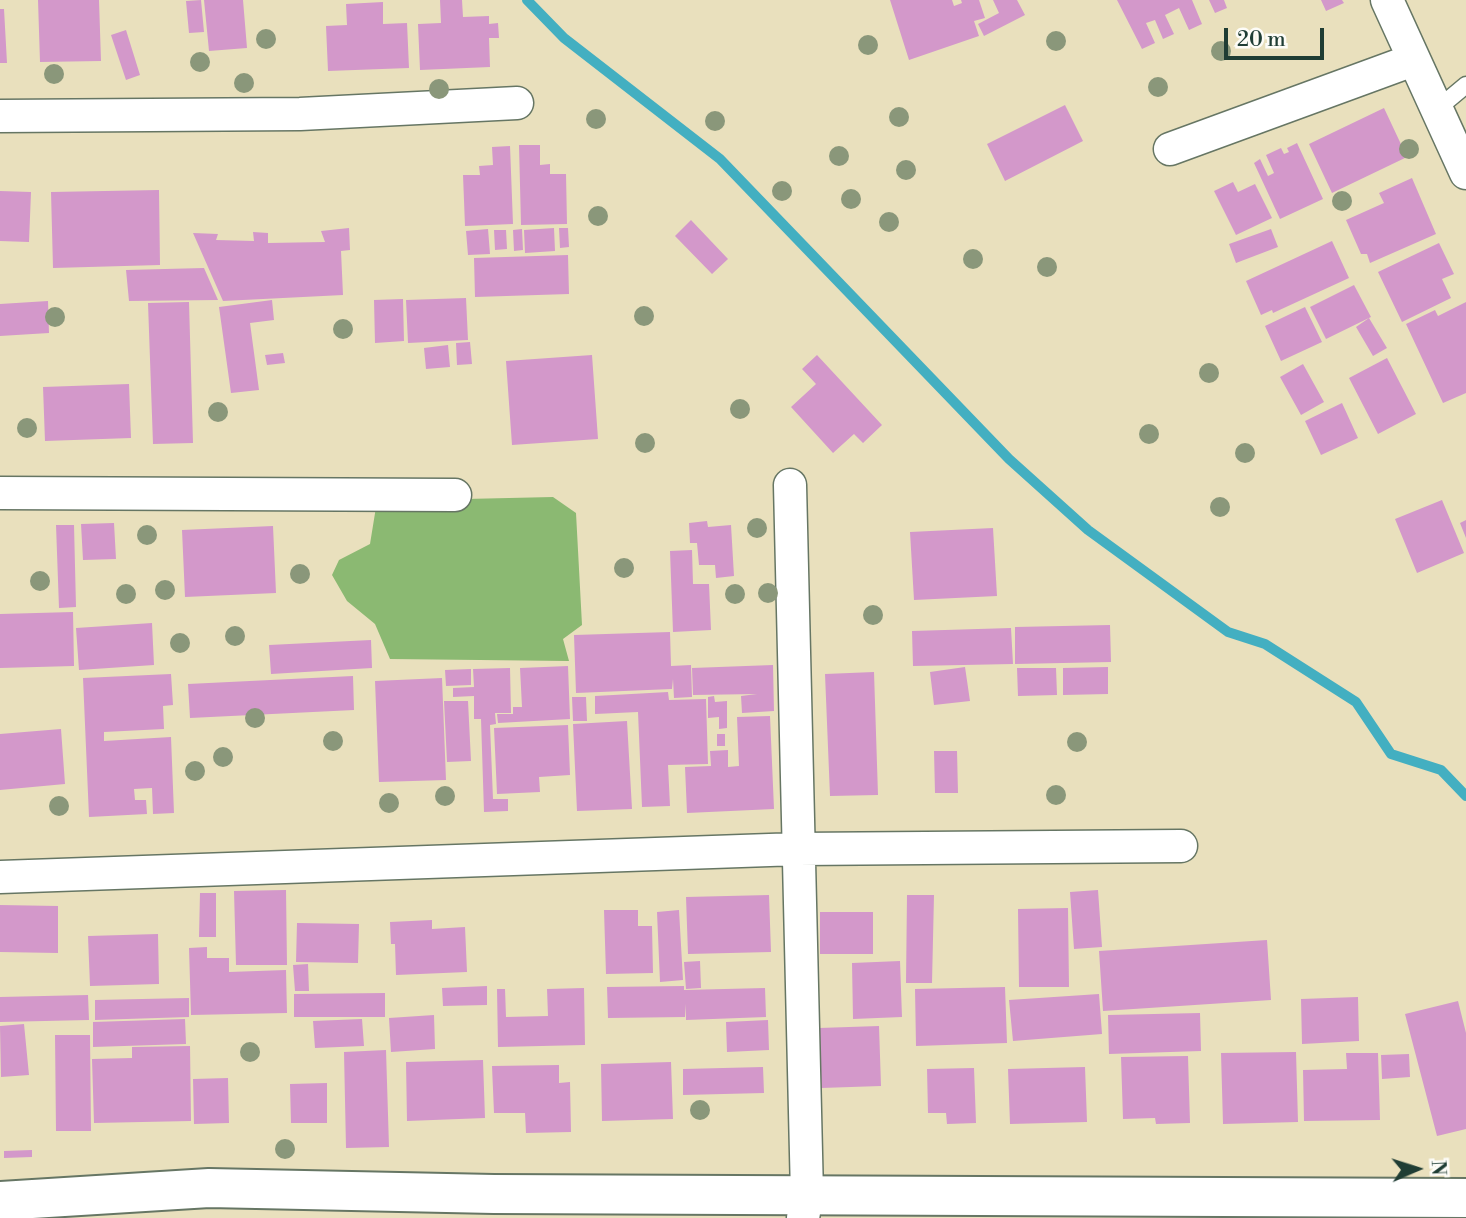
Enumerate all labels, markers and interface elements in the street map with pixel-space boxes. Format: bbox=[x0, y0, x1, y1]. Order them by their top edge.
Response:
scale bar bbox=[1228, 14, 1328, 58]
text: 20 m bbox=[1237, 27, 1286, 53]
north arrow bbox=[1382, 1134, 1452, 1204]
text: N bbox=[1426, 1160, 1450, 1176]

